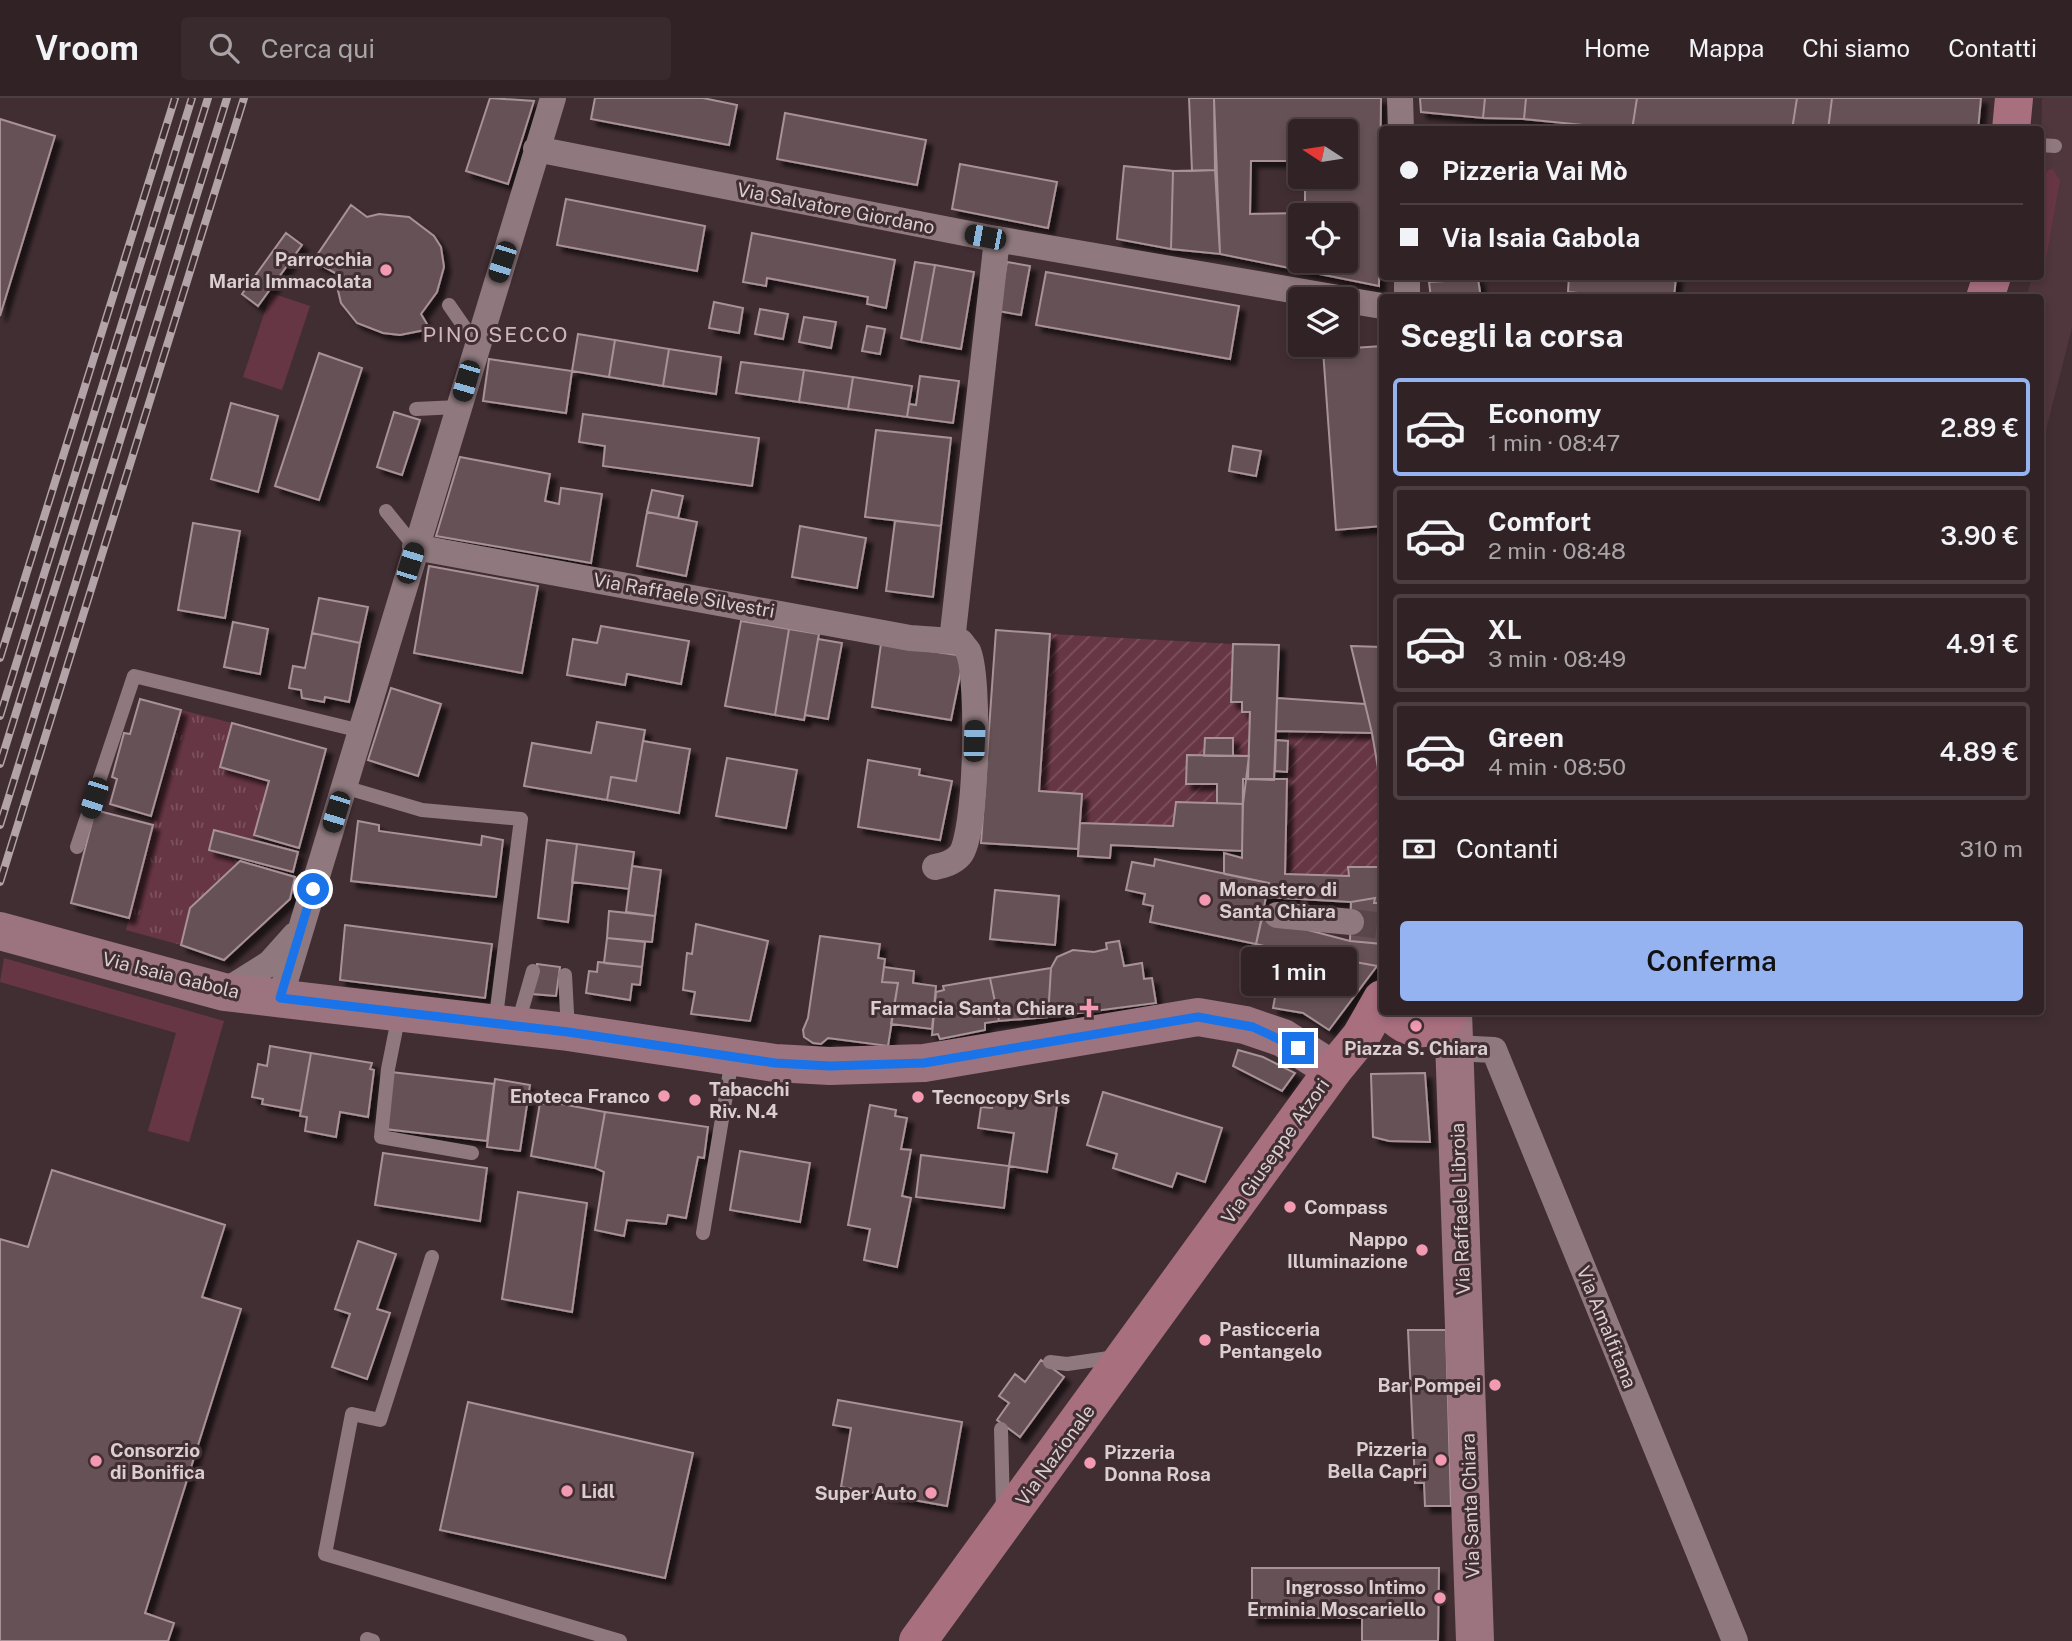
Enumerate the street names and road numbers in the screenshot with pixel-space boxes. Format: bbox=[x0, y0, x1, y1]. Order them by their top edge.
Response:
street label: Via Salvatore Giordano bbox=[735, 178, 937, 238]
street label: Via Raffaele Silvestri bbox=[592, 568, 776, 622]
street label: Via Isaia Gabola bbox=[100, 947, 242, 1003]
street label: Via Giuseppe Atzori bbox=[1217, 1074, 1333, 1228]
street label: Via Raffaele Libroia bbox=[1446, 1123, 1474, 1295]
street label: Via Amalfitana bbox=[1573, 1263, 1641, 1391]
street label: Via Nazionale bbox=[1011, 1400, 1099, 1510]
street label: Via Santa Chiara bbox=[1456, 1433, 1484, 1579]

